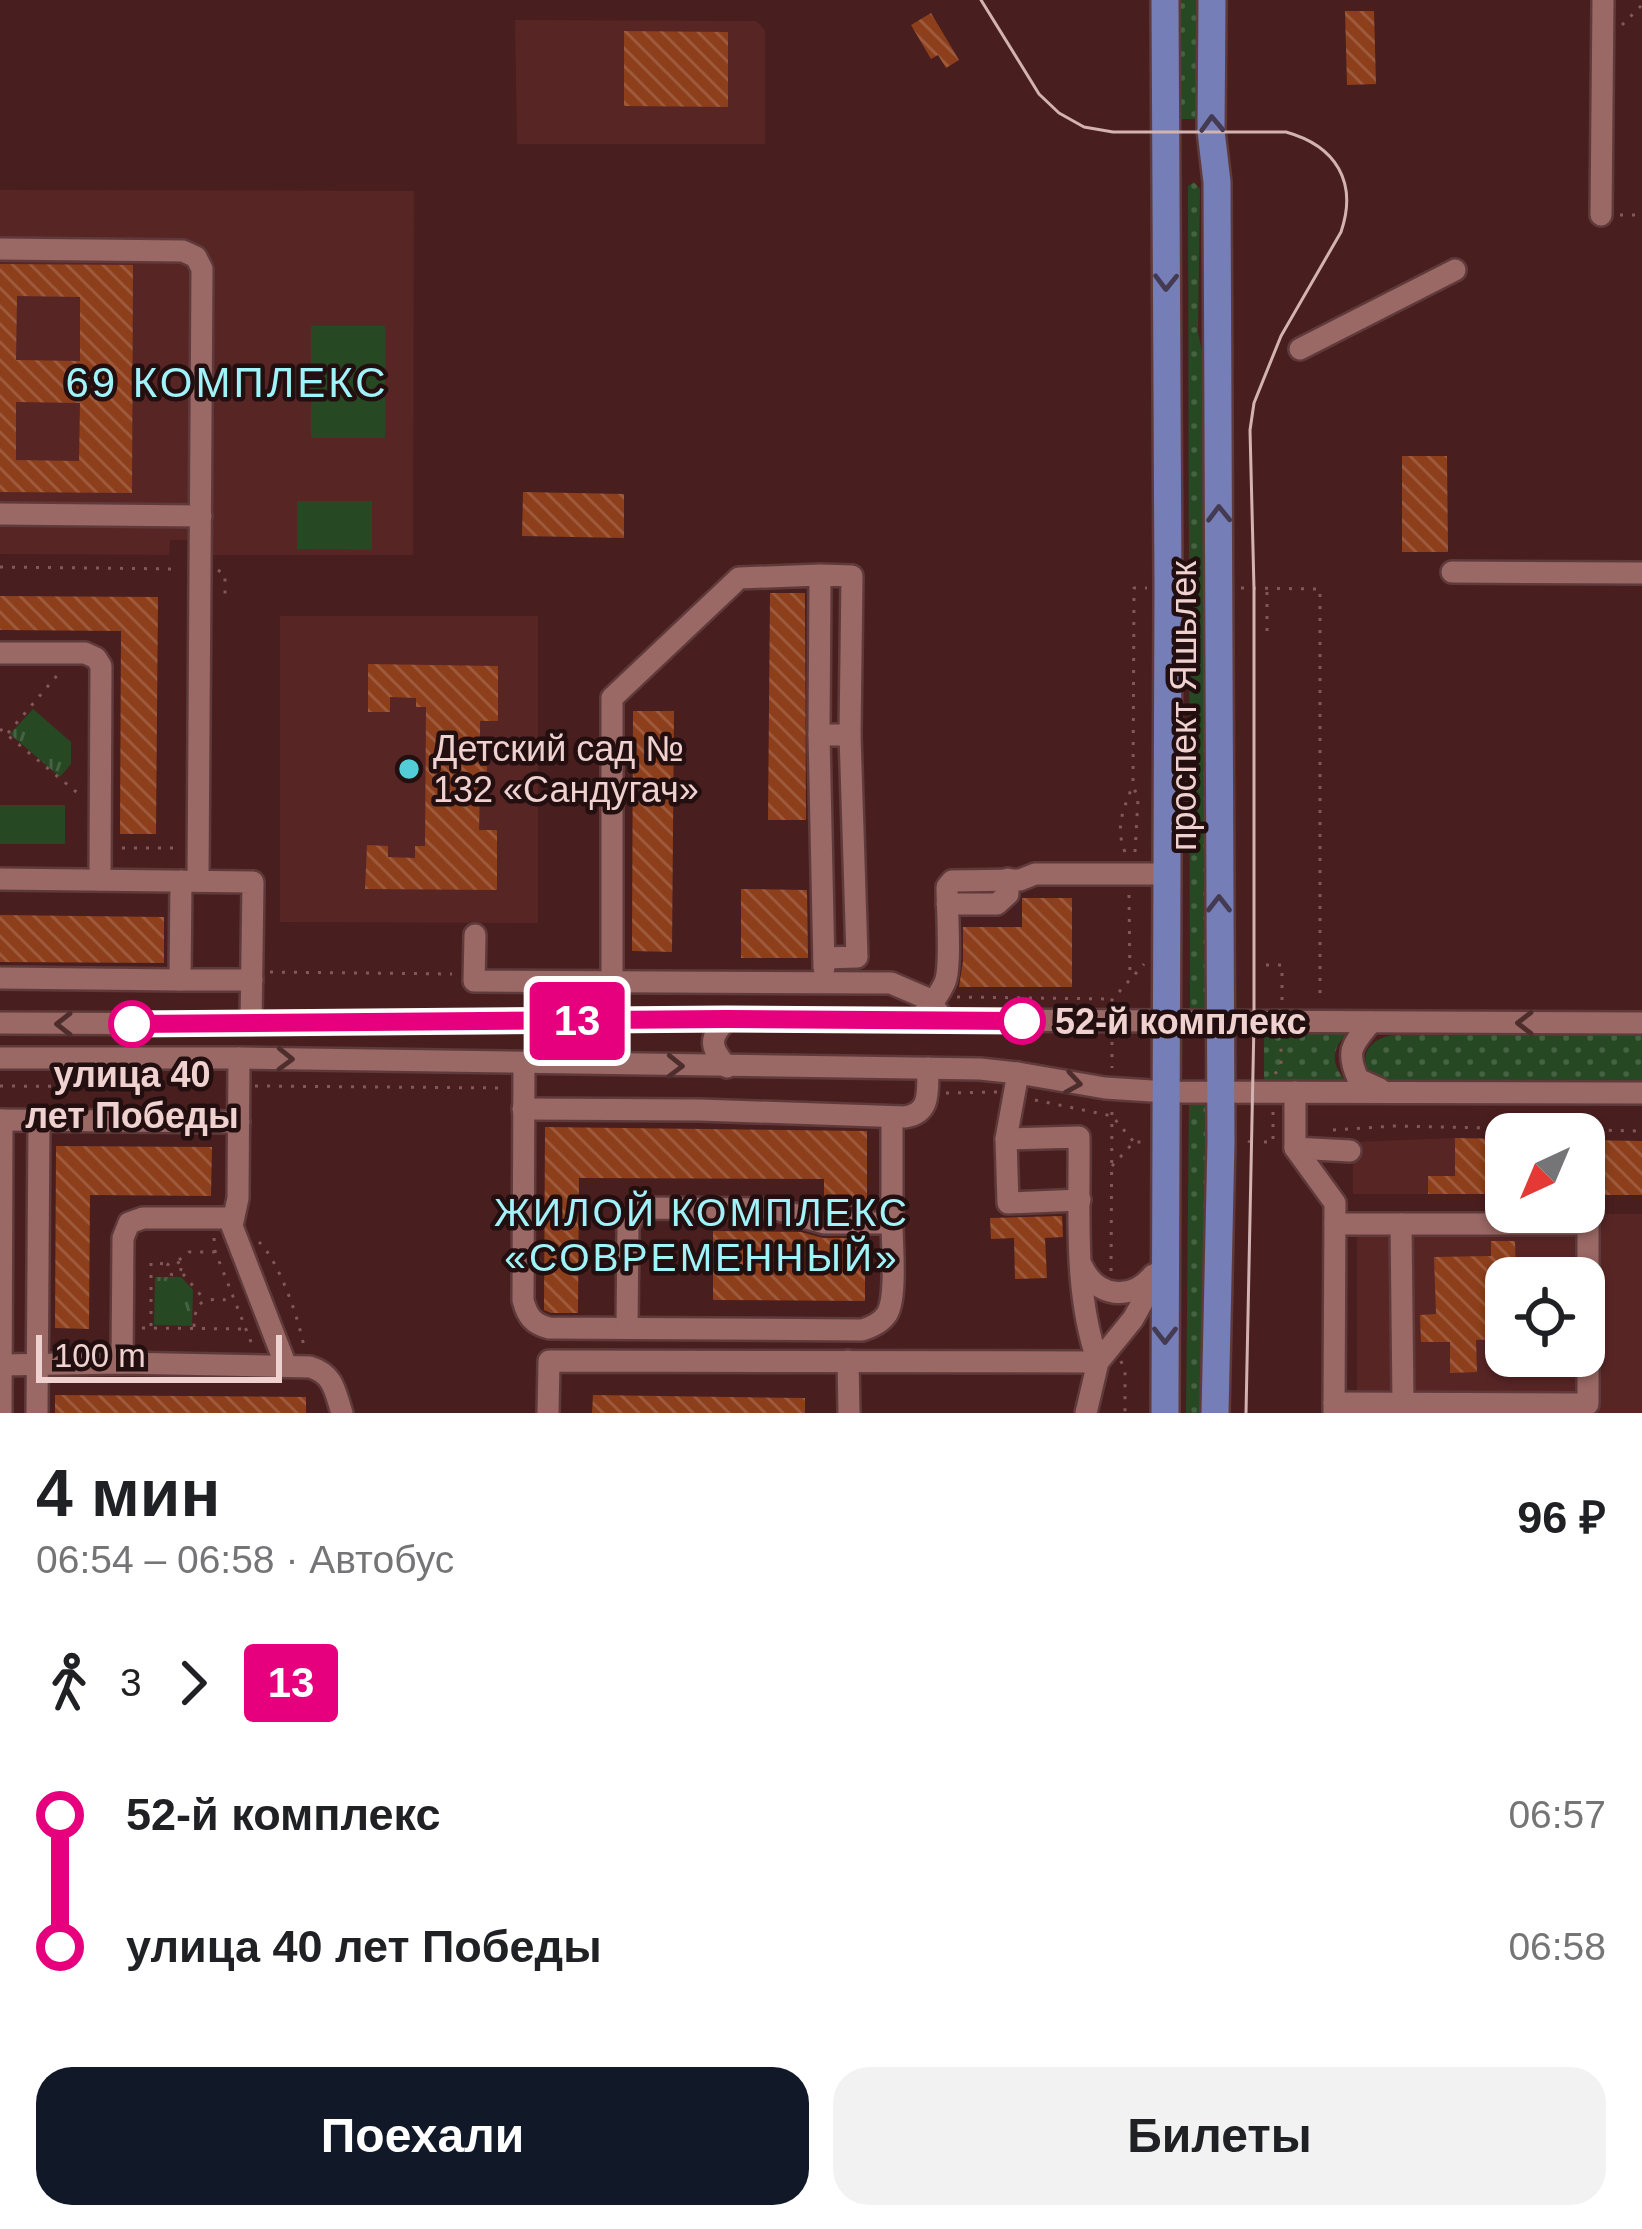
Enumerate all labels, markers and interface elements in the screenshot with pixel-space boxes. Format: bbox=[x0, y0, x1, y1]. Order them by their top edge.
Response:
one-way arrow bbox=[1199, 114, 1225, 133]
one-way arrow bbox=[1153, 274, 1179, 292]
district label: 69 КОМПЛЕКС bbox=[65, 359, 389, 406]
one-way arrow bbox=[1207, 504, 1233, 523]
street label: проспект Яшьлек bbox=[1163, 561, 1204, 851]
place label: Детский сад № 132 «Сандугач» bbox=[433, 728, 699, 810]
marker: Детский сад № 132 «Сандугач» bbox=[396, 756, 422, 782]
one-way arrow bbox=[1206, 894, 1232, 912]
line badge: 13 bbox=[523, 982, 631, 1060]
text: 13 bbox=[554, 997, 600, 1044]
marker: 52-й комплекс bbox=[1000, 999, 1044, 1043]
place label: 52-й комплекс bbox=[1055, 1001, 1307, 1042]
marker: улица 40 лет Победы bbox=[110, 1002, 154, 1046]
one-way arrow bbox=[1515, 1010, 1533, 1036]
one-way arrow bbox=[54, 1011, 72, 1037]
one-way arrow bbox=[276, 1045, 295, 1071]
one-way arrow bbox=[666, 1053, 685, 1079]
place label: улица 40 лет Победы bbox=[25, 1054, 239, 1136]
one-way arrow bbox=[1063, 1070, 1083, 1095]
north arrow bbox=[1485, 1113, 1605, 1233]
map controls bbox=[1485, 1113, 1605, 1377]
district label: ЖИЛОЙ КОМПЛЕКС «СОВРЕМЕННЫЙ» bbox=[494, 1190, 910, 1279]
button: locate bbox=[1485, 1257, 1605, 1377]
one-way arrow bbox=[1153, 1326, 1179, 1345]
scale bar bbox=[36, 1329, 282, 1382]
text: 100 m bbox=[54, 1337, 146, 1374]
text: 4 мин bbox=[36, 1456, 220, 1530]
text: 96 ₽ bbox=[1517, 1492, 1606, 1543]
text: 06:54 – 06:58 · Автобус bbox=[36, 1538, 454, 1581]
icon: walk bbox=[36, 1650, 102, 1716]
icon: forward bbox=[160, 1650, 226, 1716]
text: 13 bbox=[268, 1659, 314, 1706]
text: 3 bbox=[120, 1661, 142, 1704]
text: 52-й комплекс bbox=[126, 1789, 440, 1840]
text: 06:57 bbox=[1508, 1793, 1606, 1836]
text: улица 40 лет Победы bbox=[126, 1921, 602, 1972]
text: 06:58 bbox=[1508, 1925, 1606, 1968]
button: Поехали bbox=[36, 2067, 809, 2205]
button: Билеты bbox=[833, 2067, 1606, 2205]

